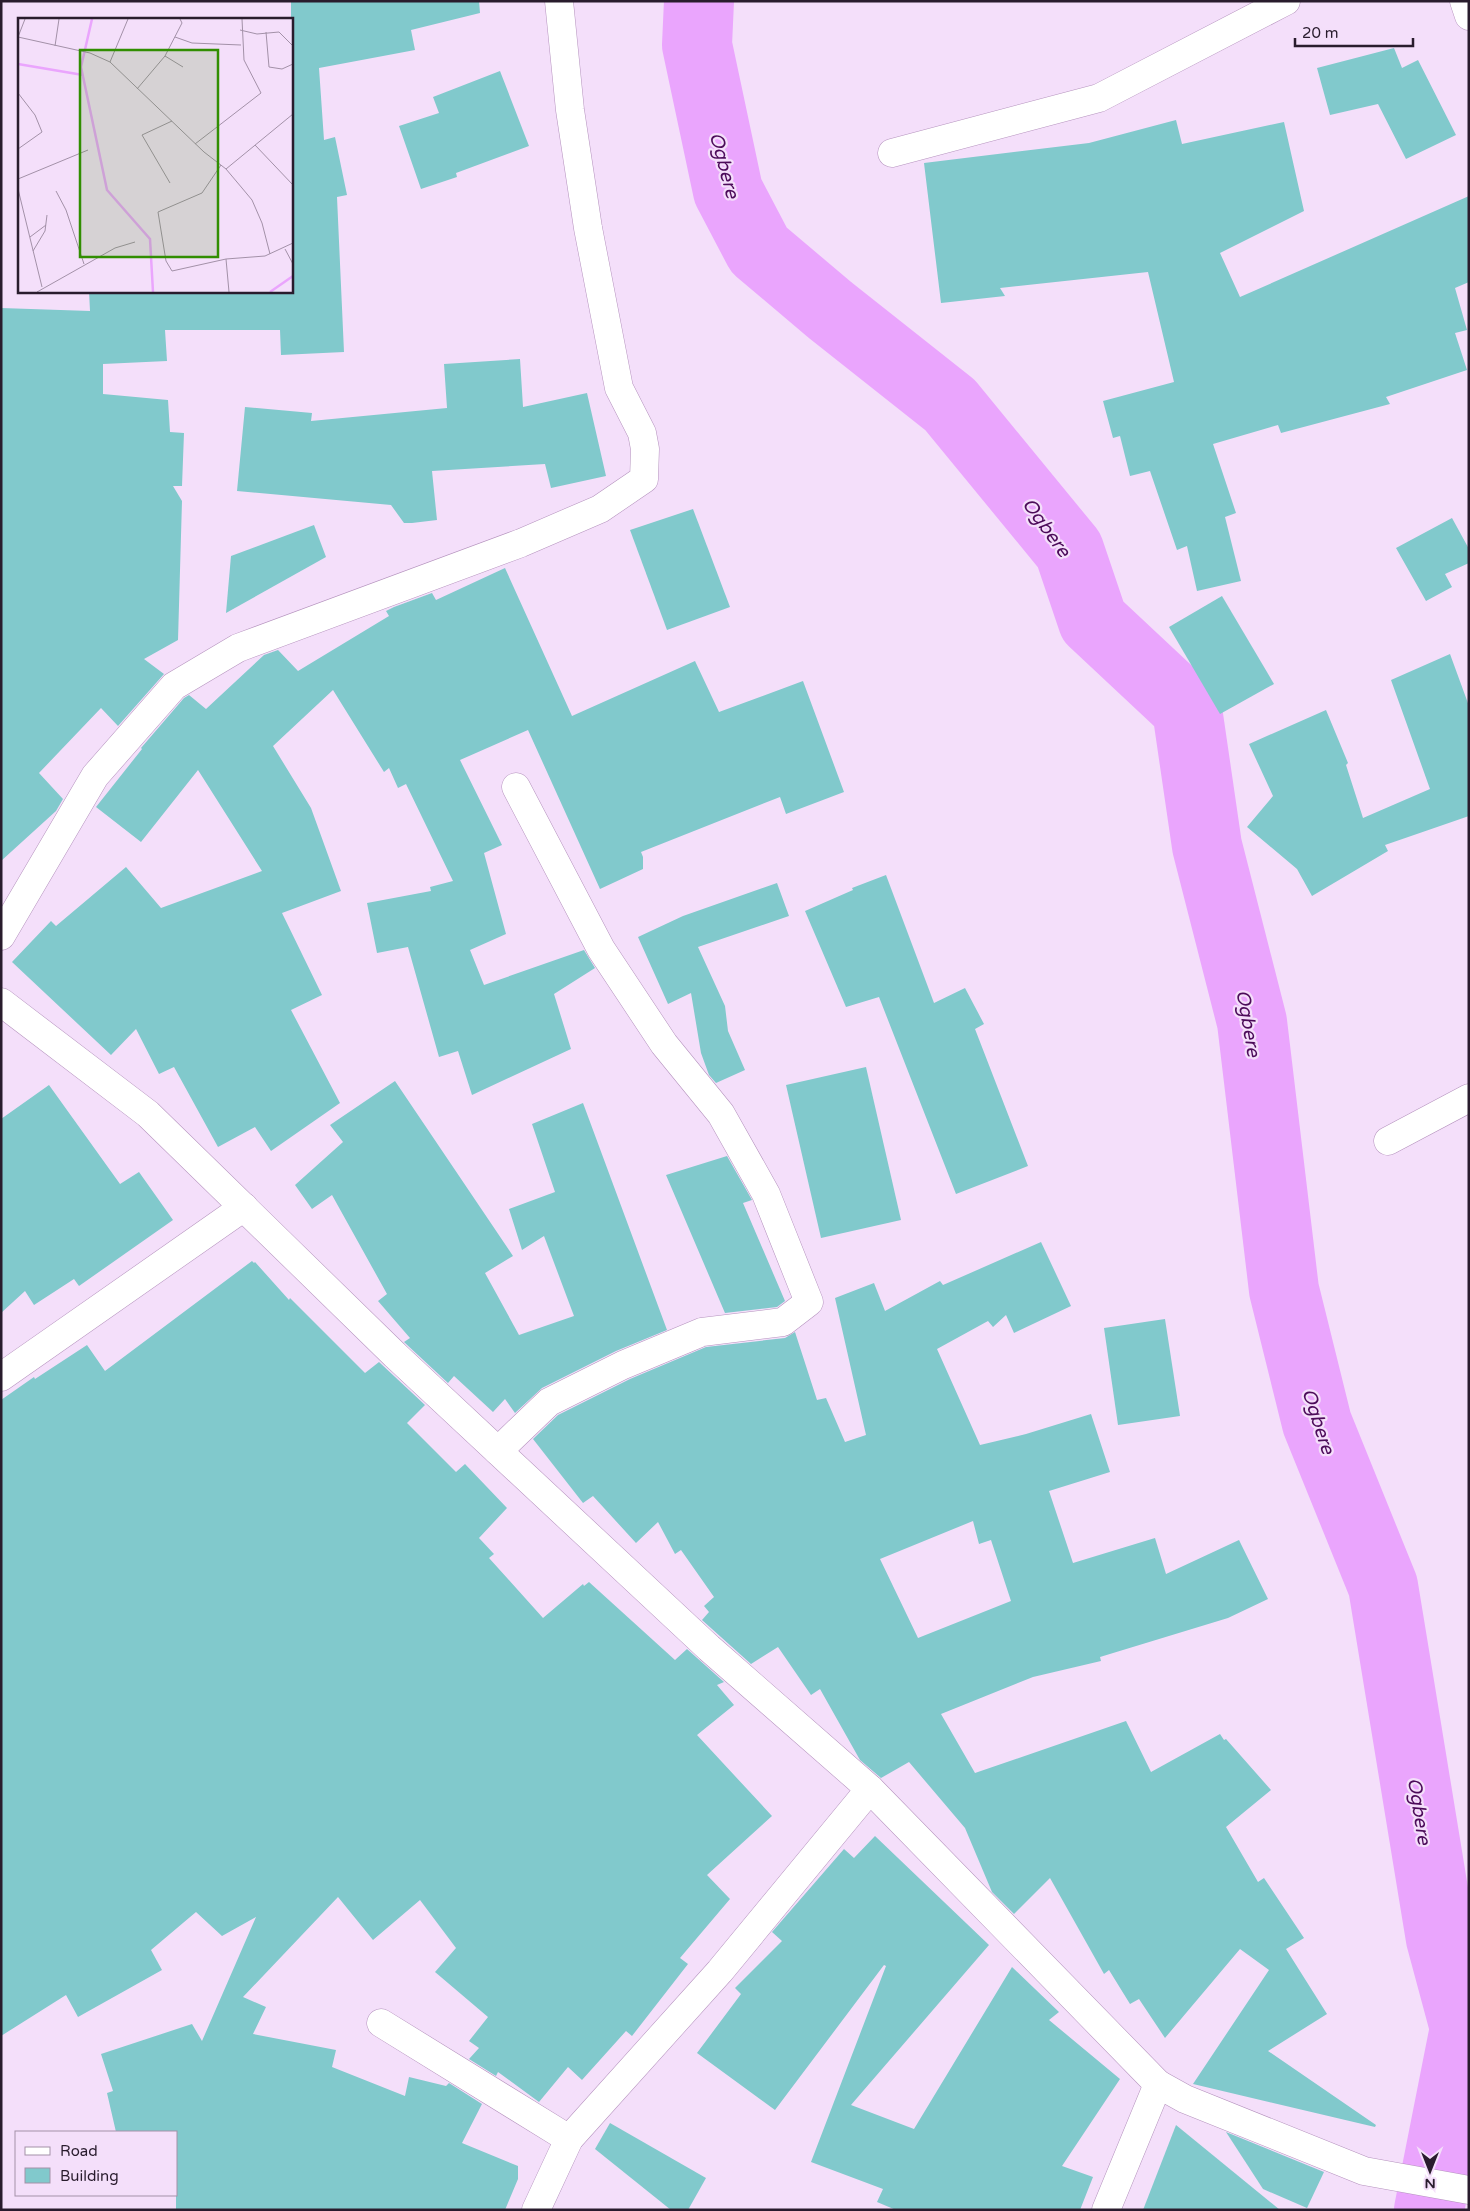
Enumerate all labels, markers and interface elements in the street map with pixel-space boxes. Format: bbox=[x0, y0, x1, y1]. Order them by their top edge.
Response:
scale bar bbox=[1295, 15, 1412, 47]
inset map bbox=[18, 18, 292, 292]
text: 20 m bbox=[1302, 24, 1339, 42]
water label: Ogbere bbox=[705, 130, 744, 202]
water label: Ogbere bbox=[1017, 494, 1076, 562]
water label: Ogbere bbox=[1231, 988, 1265, 1060]
water label: Ogbere bbox=[1297, 1386, 1339, 1458]
water label: Ogbere bbox=[1403, 1776, 1435, 1847]
legend bbox=[15, 2131, 178, 2196]
text: Road bbox=[60, 2142, 98, 2160]
north arrow bbox=[1405, 2146, 1455, 2196]
text: Building bbox=[60, 2167, 119, 2185]
text: N bbox=[1424, 2175, 1436, 2192]

